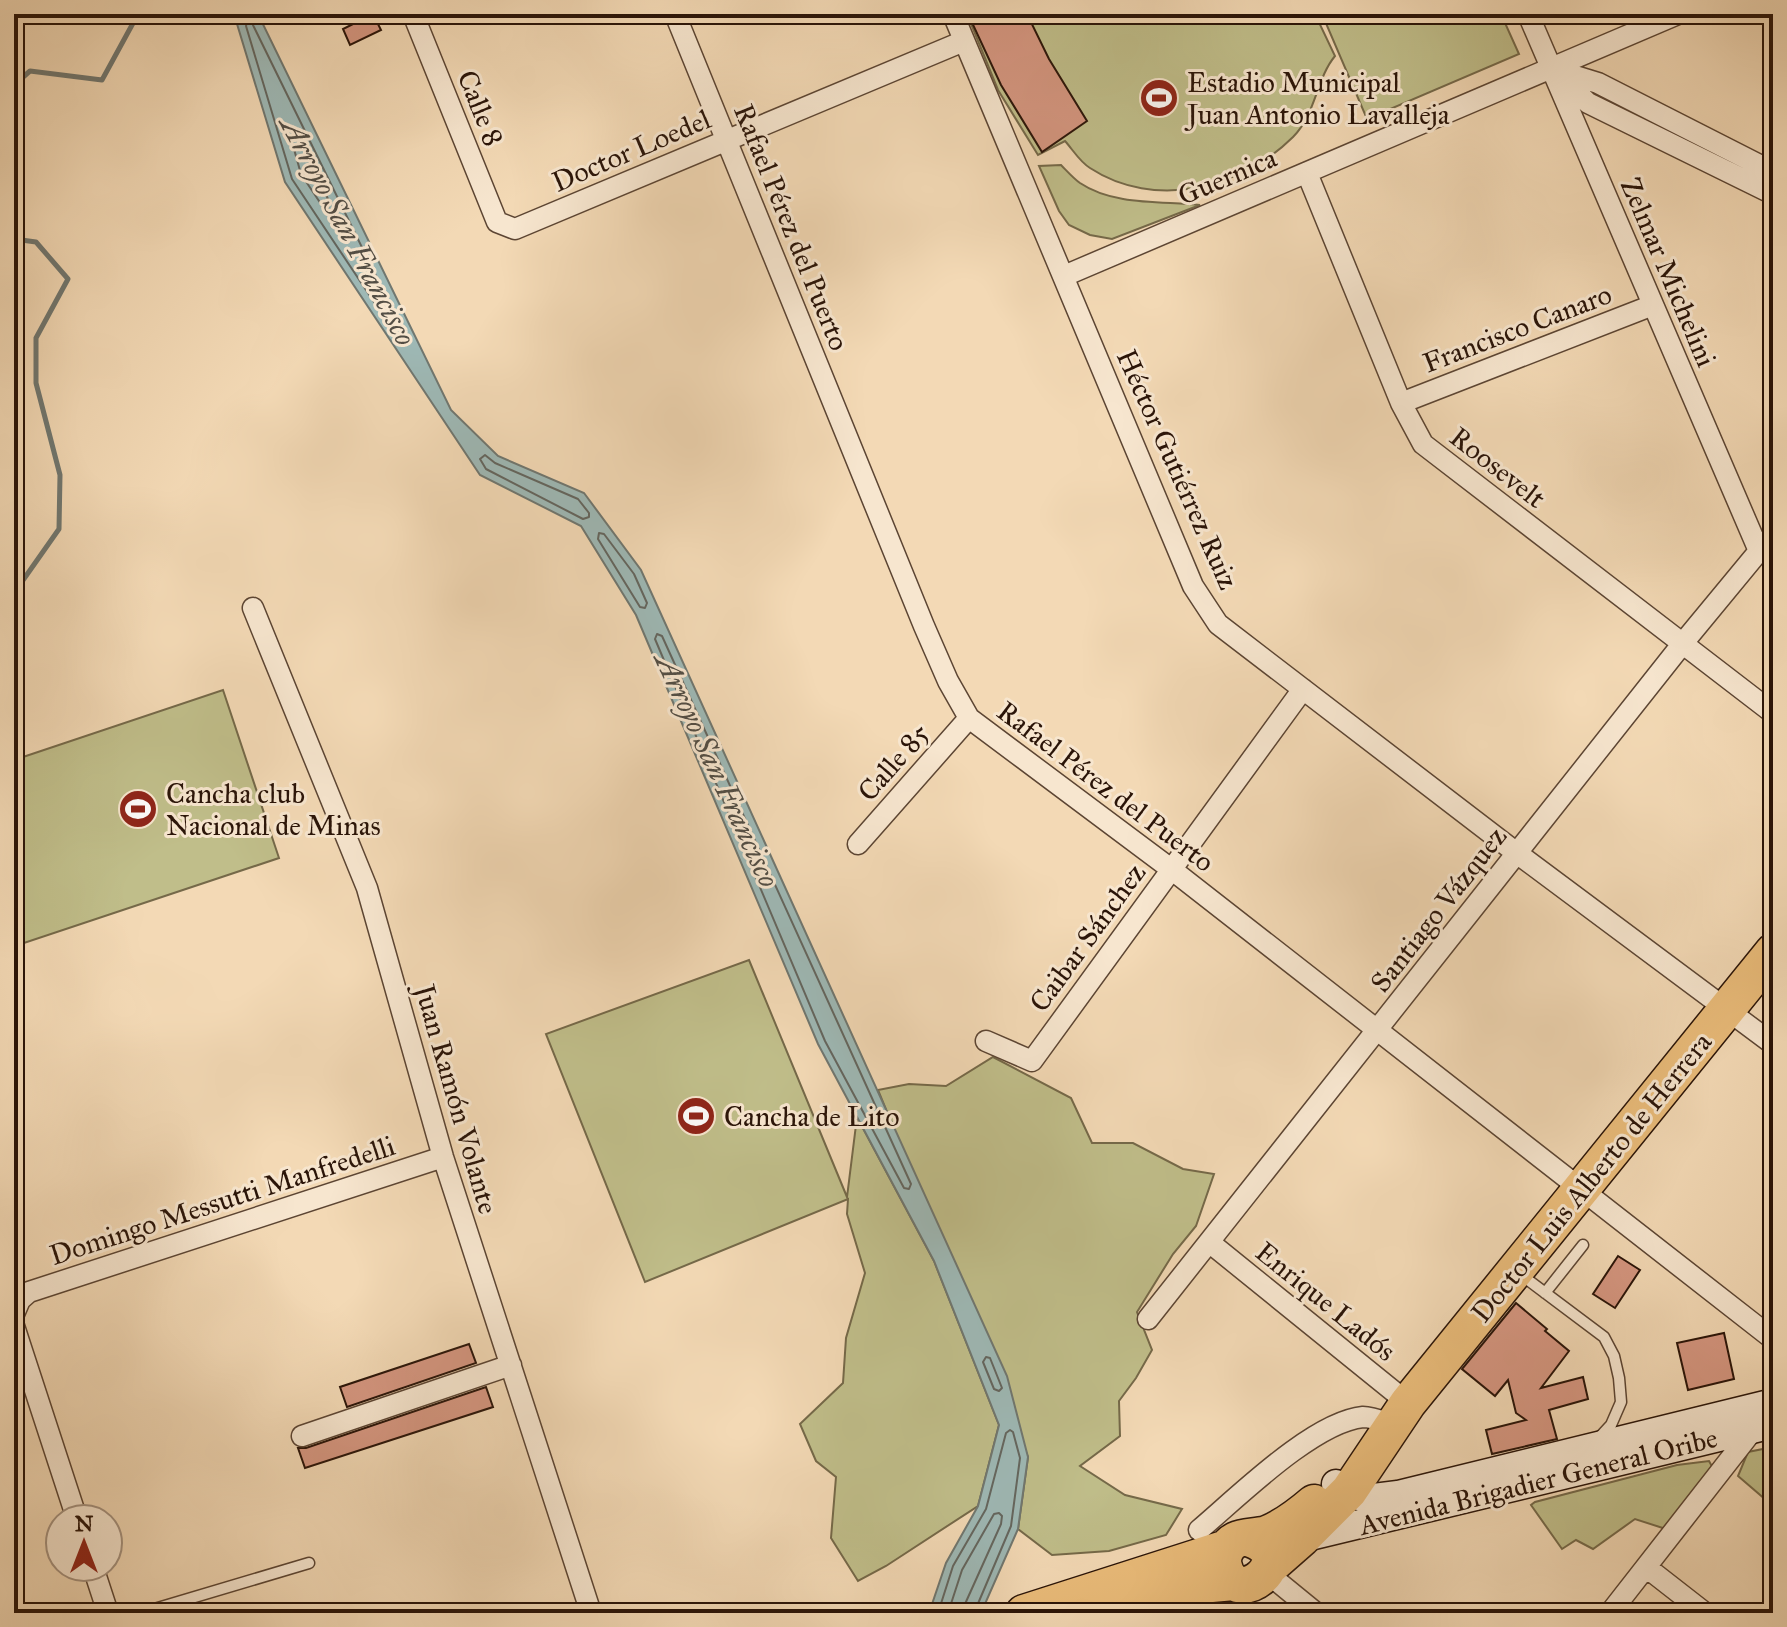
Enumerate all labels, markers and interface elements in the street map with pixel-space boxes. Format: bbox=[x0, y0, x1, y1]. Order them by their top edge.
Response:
street label: Calle 8 bbox=[450, 65, 511, 151]
place label: Estadio Municipal Juan Antonio Lavalleja bbox=[1184, 65, 1450, 132]
sports icon: Estadio Municipal Juan Antonio Lavalleja bbox=[1138, 77, 1180, 119]
street label: Rafael Pérez del Puerto bbox=[726, 99, 857, 356]
street label: Doctor Loedel bbox=[547, 101, 716, 200]
water label: Arroyo San Francisco bbox=[271, 107, 424, 352]
street label: Guernica bbox=[1173, 140, 1282, 213]
street label: Zelmar Michelini bbox=[1613, 172, 1724, 372]
street label: Francisco Canaro bbox=[1418, 276, 1617, 381]
street label: Héctor Gutiérrez Ruiz bbox=[1109, 344, 1246, 595]
street label: Roosevelt bbox=[1443, 419, 1553, 516]
water label: Arroyo San Francisco bbox=[646, 644, 787, 893]
street label: Rafael Pérez del Puerto bbox=[990, 693, 1221, 879]
street label: Calle 85 bbox=[850, 716, 937, 808]
place label: Cancha club Nacional de Minas bbox=[166, 776, 381, 843]
sports icon: Cancha club Nacional de Minas bbox=[117, 788, 159, 830]
street label: Santiago Vázquez bbox=[1363, 819, 1514, 999]
street label: Caibar Sánchez bbox=[1022, 856, 1153, 1019]
street label: Juan Ramón Volante bbox=[406, 978, 506, 1218]
street label: Doctor Luis Alberto de Herrera bbox=[1464, 1025, 1719, 1329]
sports icon: Cancha de Lito bbox=[675, 1095, 717, 1137]
place label: Cancha de Lito bbox=[724, 1099, 900, 1134]
street label: Domingo Messutti Manfredelli bbox=[45, 1128, 400, 1273]
street label: Enrique Ladós bbox=[1248, 1234, 1403, 1369]
street label: Avenida Brigadier General Oribe bbox=[1354, 1420, 1721, 1543]
north arrow bbox=[44, 1503, 124, 1583]
text: N bbox=[75, 1510, 94, 1537]

